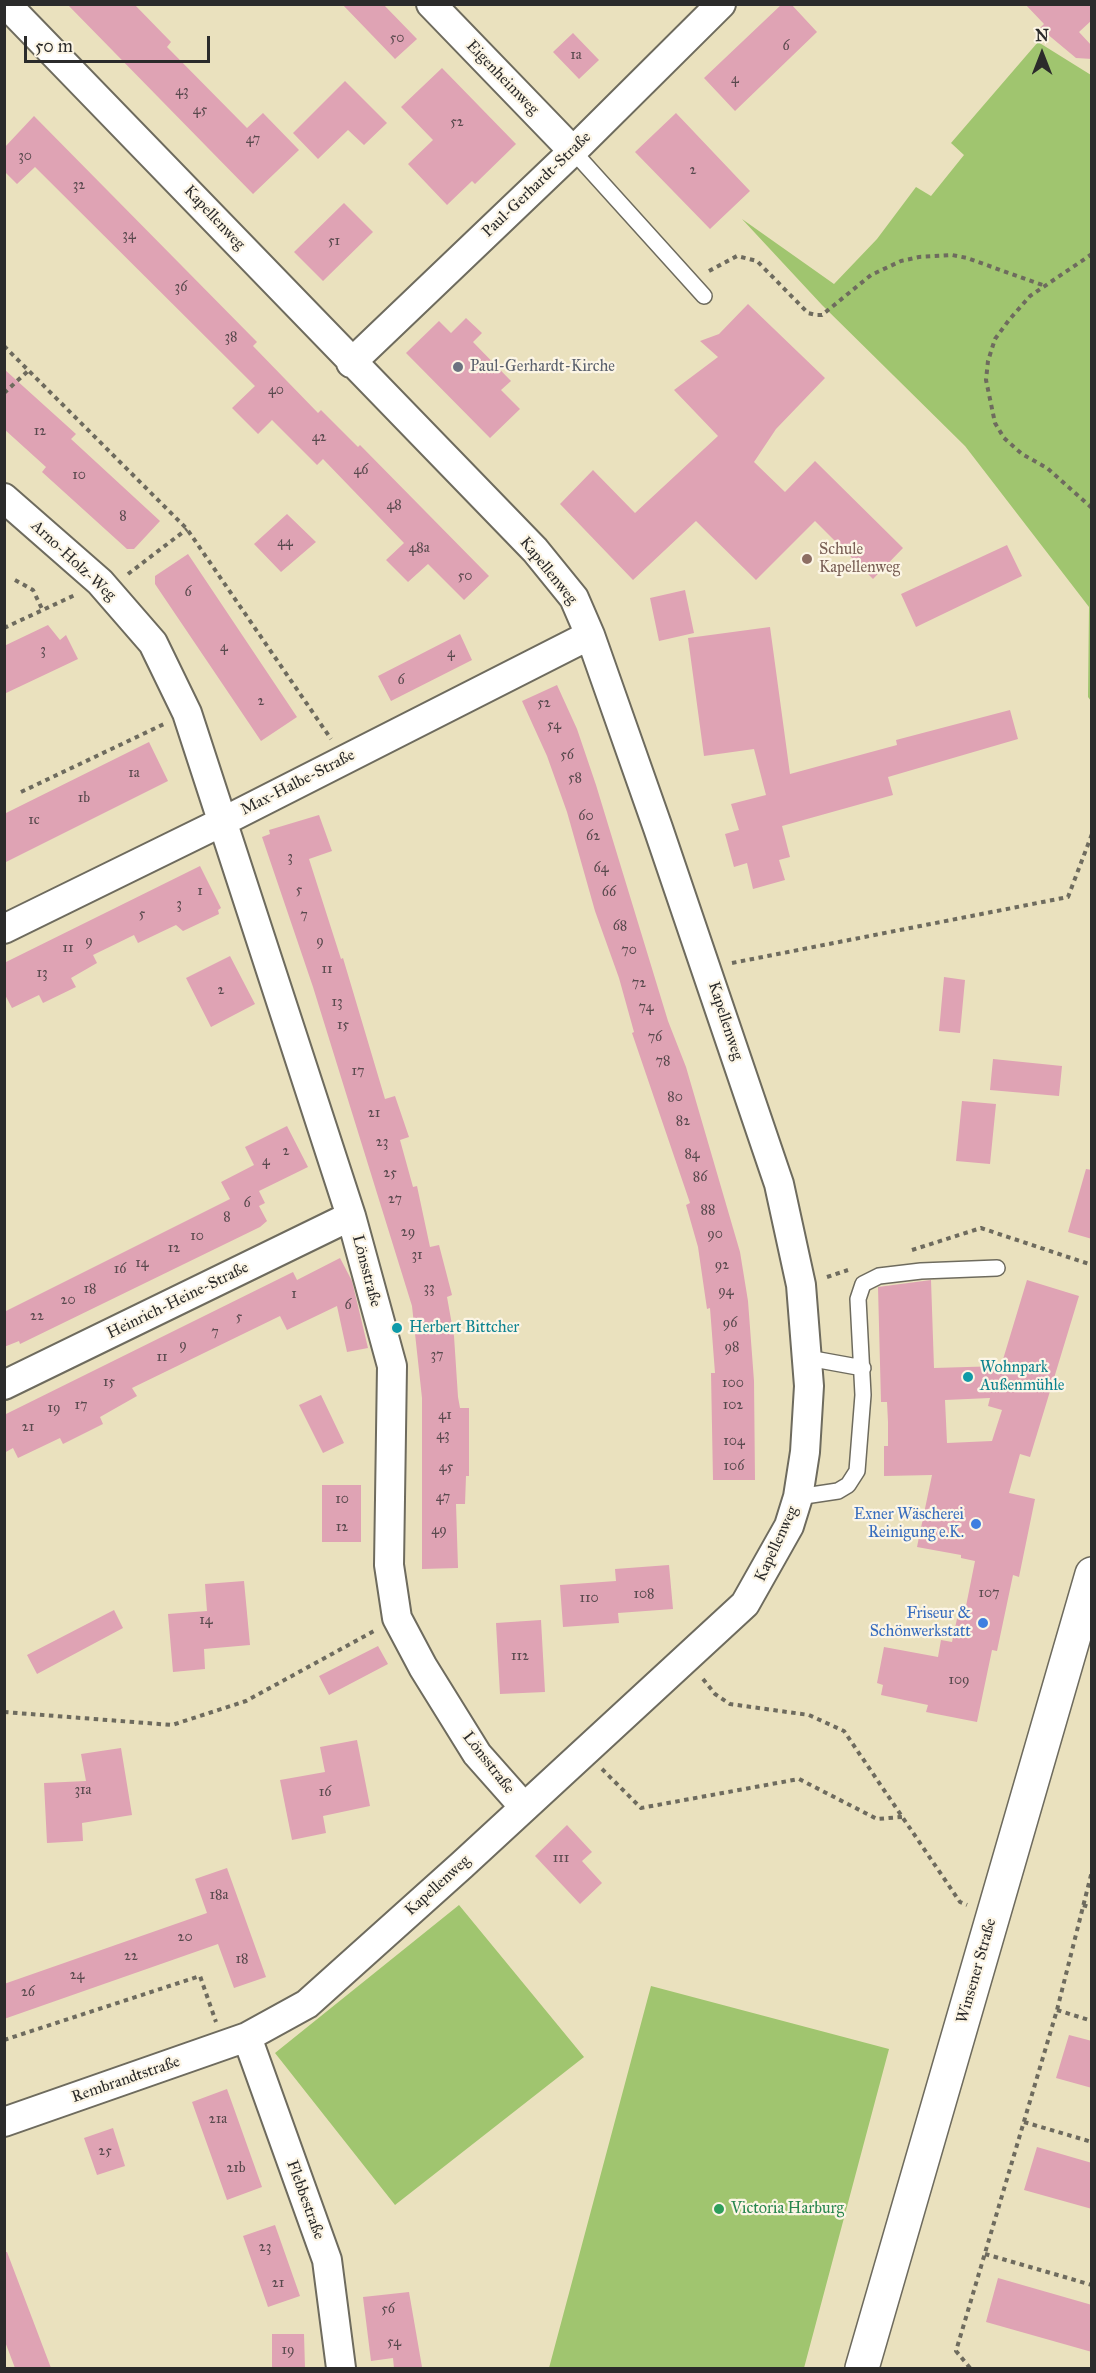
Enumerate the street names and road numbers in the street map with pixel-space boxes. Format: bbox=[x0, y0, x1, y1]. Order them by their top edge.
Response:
street label: Eigenheimweg bbox=[462, 37, 542, 119]
street label: Paul-Gerhardt-Straße bbox=[479, 128, 595, 242]
street label: Kapellenweg bbox=[179, 182, 249, 254]
street label: Arno-Holz-Weg bbox=[27, 517, 119, 605]
street label: Kapellenweg bbox=[515, 533, 581, 609]
street label: Max-Halbe-Straße bbox=[238, 746, 358, 820]
street label: Kapellenweg bbox=[703, 980, 747, 1062]
street label: Lönsstraße bbox=[347, 1233, 385, 1309]
street label: Heinrich-Heine-Straße bbox=[104, 1258, 252, 1344]
street label: Kapellenweg bbox=[751, 1503, 803, 1585]
street label: Lönsstraße bbox=[458, 1728, 518, 1798]
street label: Kapellenweg bbox=[401, 1852, 475, 1920]
street label: Winsener Straße bbox=[953, 1916, 1001, 2026]
street label: Rembrandtstraße bbox=[69, 2053, 183, 2107]
street label: Flebbestraße bbox=[282, 2158, 328, 2242]

